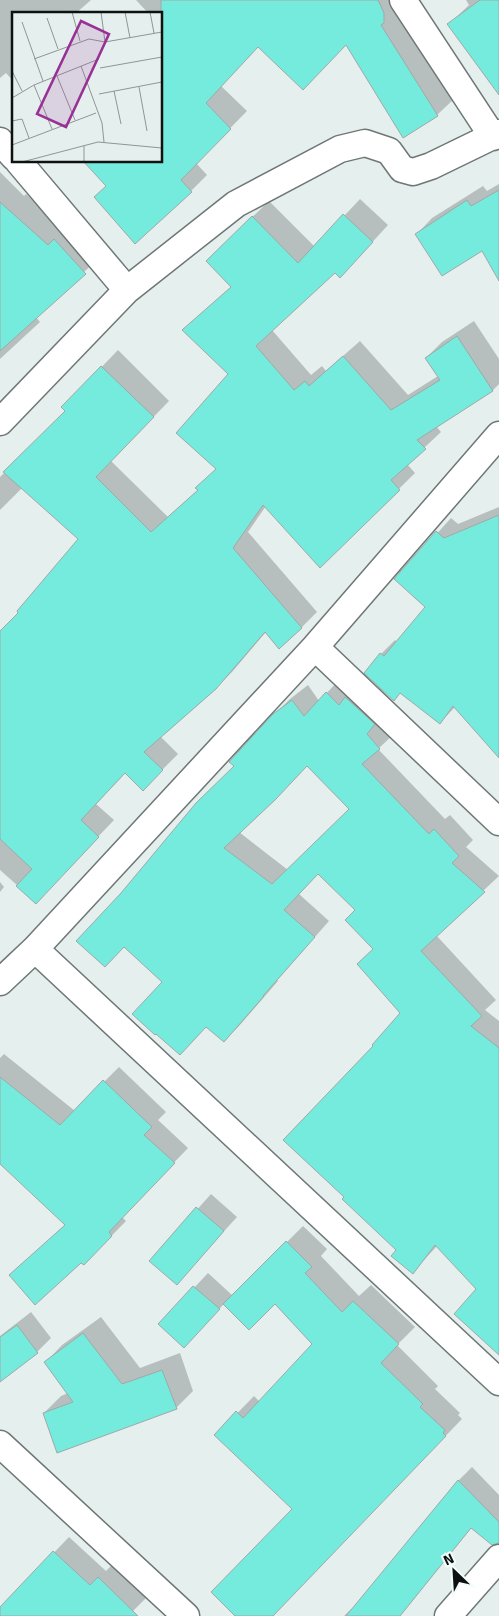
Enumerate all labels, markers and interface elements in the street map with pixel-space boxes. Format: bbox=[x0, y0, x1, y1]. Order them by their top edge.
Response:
inset map bbox=[12, 12, 162, 162]
north arrow bbox=[429, 1546, 479, 1596]
text: N bbox=[441, 1550, 457, 1569]

